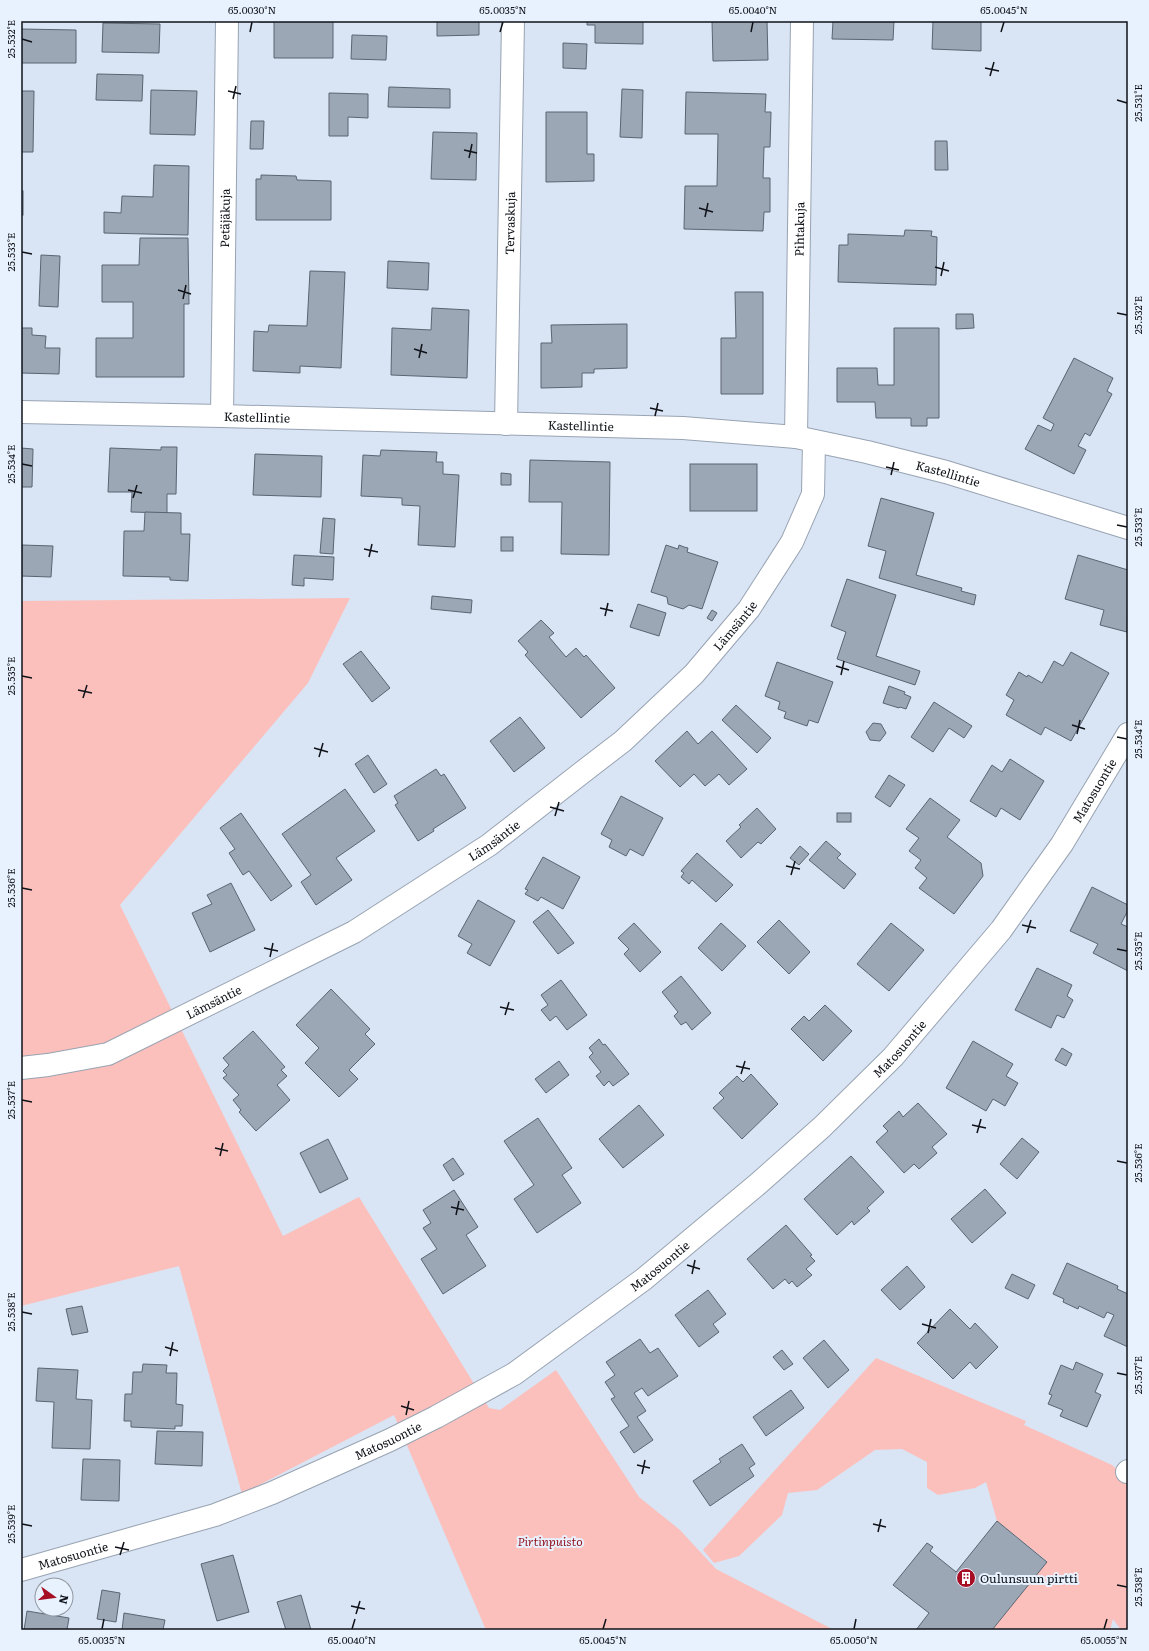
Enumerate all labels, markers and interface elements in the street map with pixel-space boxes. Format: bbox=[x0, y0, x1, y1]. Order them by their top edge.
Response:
text: 65.0030°N bbox=[228, 2, 276, 17]
text: 65.0035°N bbox=[479, 2, 527, 17]
text: 65.0040°N bbox=[729, 2, 777, 17]
text: 65.0045°N bbox=[980, 2, 1028, 17]
text: 25.532°E bbox=[3, 20, 18, 58]
text: 25.531°E bbox=[1130, 84, 1145, 122]
street label: Petäjäkuja bbox=[215, 188, 234, 248]
street label: Tervaskuja bbox=[500, 191, 519, 255]
street label: Pihtakuja bbox=[790, 201, 808, 257]
text: 25.533°E bbox=[3, 233, 18, 271]
text: 25.532°E bbox=[1130, 296, 1145, 334]
street label: Kastellintie bbox=[224, 407, 290, 427]
street label: Kastellintie bbox=[548, 415, 614, 435]
text: 25.534°E bbox=[3, 445, 18, 483]
street label: Kastellintie bbox=[914, 456, 983, 491]
text: 25.533°E bbox=[1130, 508, 1145, 546]
street label: Lämsäntie bbox=[709, 597, 761, 654]
text: 25.535°E bbox=[3, 657, 18, 695]
text: 25.534°E bbox=[1130, 720, 1145, 758]
street label: Matosuontie bbox=[1068, 755, 1120, 826]
street label: Lämsäntie bbox=[464, 815, 523, 865]
text: 25.536°E bbox=[3, 868, 18, 908]
text: 25.535°E bbox=[1130, 932, 1145, 970]
street label: Lämsäntie bbox=[183, 980, 244, 1023]
street label: Matosuontie bbox=[869, 1016, 930, 1081]
text: 25.537°E bbox=[3, 1081, 18, 1119]
text: 25.536°E bbox=[1130, 1143, 1145, 1183]
street label: Matosuontie bbox=[626, 1236, 693, 1296]
text: 25.538°E bbox=[3, 1292, 18, 1332]
text: 25.537°E bbox=[1130, 1356, 1145, 1394]
street label: Matosuontie bbox=[351, 1417, 424, 1464]
text: 25.539°E bbox=[3, 1505, 18, 1543]
park label: Pirtinpuisto bbox=[517, 1532, 583, 1550]
street label: Matosuontie bbox=[36, 1537, 110, 1574]
building icon: Oulunsuun pirtti bbox=[955, 1567, 977, 1589]
text: 25.538°E bbox=[1130, 1567, 1145, 1607]
place label: Oulunsuun pirtti bbox=[980, 1569, 1078, 1587]
north arrow bbox=[34, 1577, 74, 1617]
text: N bbox=[56, 1593, 74, 1606]
text: 65.0035°N bbox=[78, 1632, 126, 1647]
text: 65.0040°N bbox=[328, 1632, 376, 1647]
text: 65.0045°N bbox=[579, 1632, 627, 1647]
text: 65.0050°N bbox=[830, 1632, 878, 1647]
text: 65.0055°N bbox=[1080, 1632, 1128, 1647]

